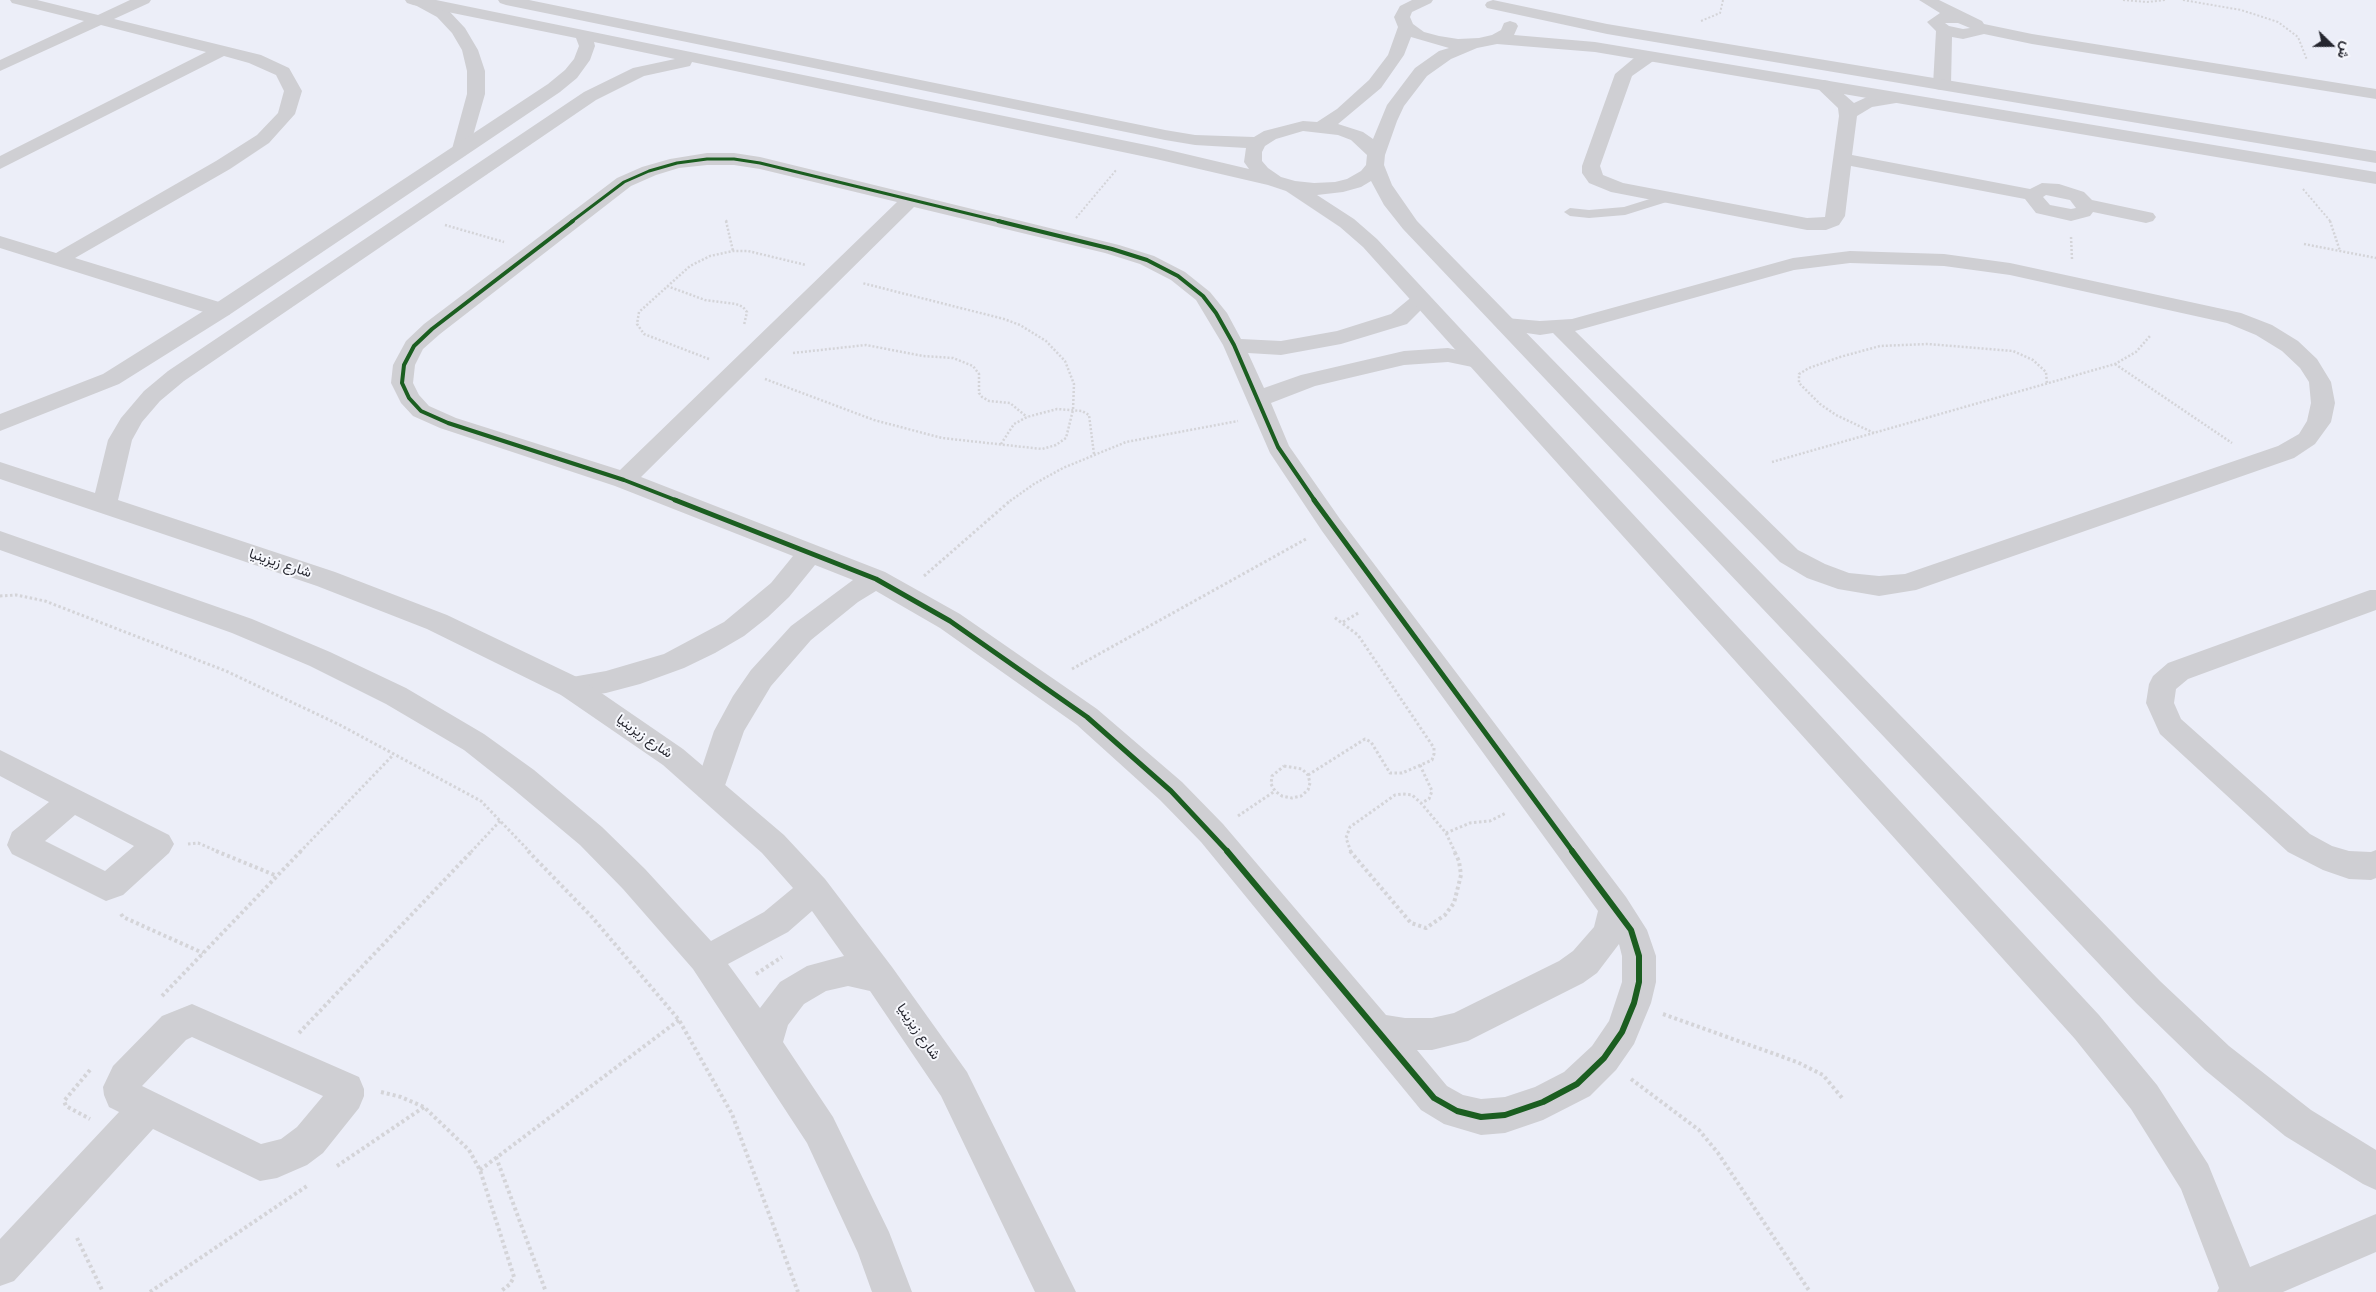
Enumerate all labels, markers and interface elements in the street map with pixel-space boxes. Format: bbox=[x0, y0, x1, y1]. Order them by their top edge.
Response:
north arrow bbox=[2306, 20, 2356, 70]
text: ش bbox=[2332, 39, 2357, 62]
street label: شارع زيزينيا bbox=[247, 546, 313, 582]
street label: شارع زيزينيا bbox=[613, 712, 675, 762]
street label: شارع زيزينيا bbox=[893, 1001, 943, 1063]

